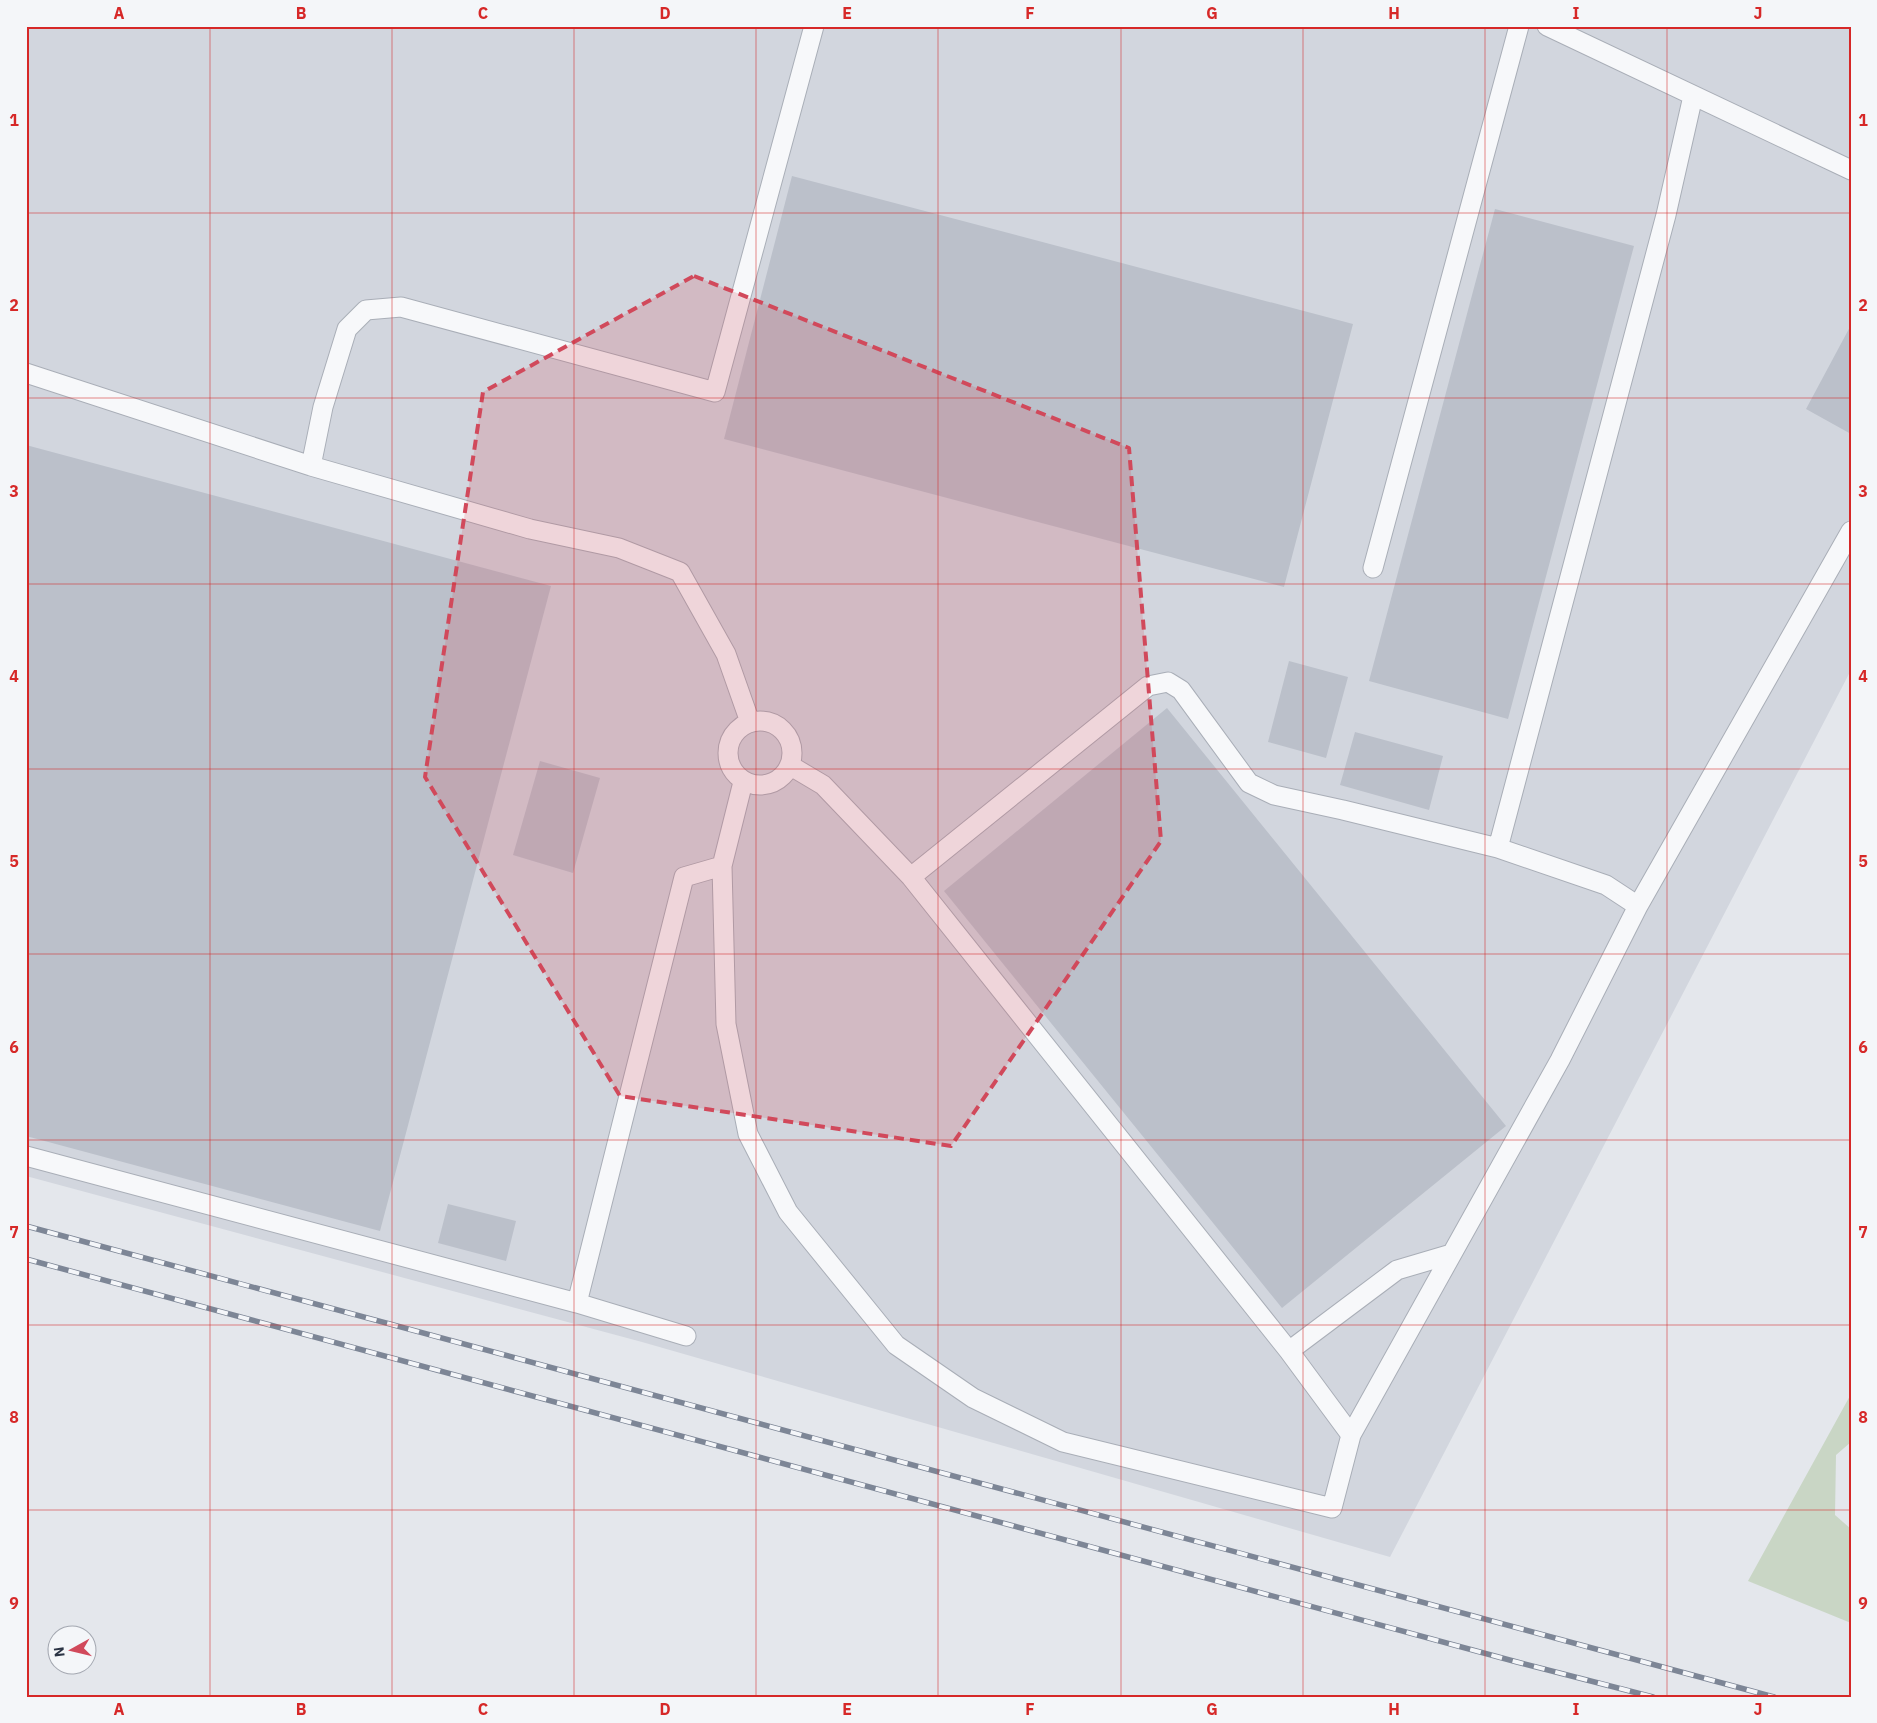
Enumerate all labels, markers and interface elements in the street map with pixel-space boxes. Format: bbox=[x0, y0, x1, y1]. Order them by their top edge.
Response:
text: A bbox=[114, 3, 125, 23]
text: B bbox=[296, 3, 307, 23]
text: C bbox=[478, 3, 488, 23]
text: D bbox=[659, 3, 671, 23]
text: E bbox=[842, 3, 852, 23]
text: F bbox=[1025, 3, 1035, 23]
text: G bbox=[1206, 3, 1218, 23]
text: H bbox=[1388, 3, 1400, 23]
text: I bbox=[1573, 3, 1580, 23]
text: J bbox=[1754, 3, 1762, 23]
text: 1 bbox=[9, 110, 19, 130]
text: 1 bbox=[1858, 110, 1868, 130]
text: 2 bbox=[9, 295, 19, 315]
text: 2 bbox=[1858, 295, 1868, 315]
text: 3 bbox=[9, 481, 19, 501]
text: 3 bbox=[1858, 481, 1868, 501]
text: 4 bbox=[9, 666, 19, 686]
text: 4 bbox=[1858, 666, 1868, 686]
text: 5 bbox=[9, 851, 19, 871]
text: 5 bbox=[1858, 851, 1868, 871]
text: 6 bbox=[9, 1037, 19, 1057]
text: 6 bbox=[1858, 1037, 1868, 1057]
text: 7 bbox=[9, 1222, 19, 1242]
text: 7 bbox=[1858, 1222, 1868, 1242]
text: 8 bbox=[9, 1407, 19, 1427]
text: 8 bbox=[1858, 1407, 1868, 1427]
text: 9 bbox=[9, 1593, 19, 1613]
text: 9 bbox=[1858, 1593, 1868, 1613]
north arrow bbox=[48, 1626, 98, 1676]
text: N bbox=[50, 1646, 69, 1658]
text: A bbox=[114, 1699, 125, 1719]
text: B bbox=[296, 1699, 307, 1719]
text: C bbox=[478, 1699, 488, 1719]
text: D bbox=[659, 1699, 671, 1719]
text: E bbox=[842, 1699, 852, 1719]
text: F bbox=[1025, 1699, 1035, 1719]
text: G bbox=[1206, 1699, 1218, 1719]
text: H bbox=[1388, 1699, 1400, 1719]
text: I bbox=[1573, 1699, 1580, 1719]
text: J bbox=[1754, 1699, 1762, 1719]

